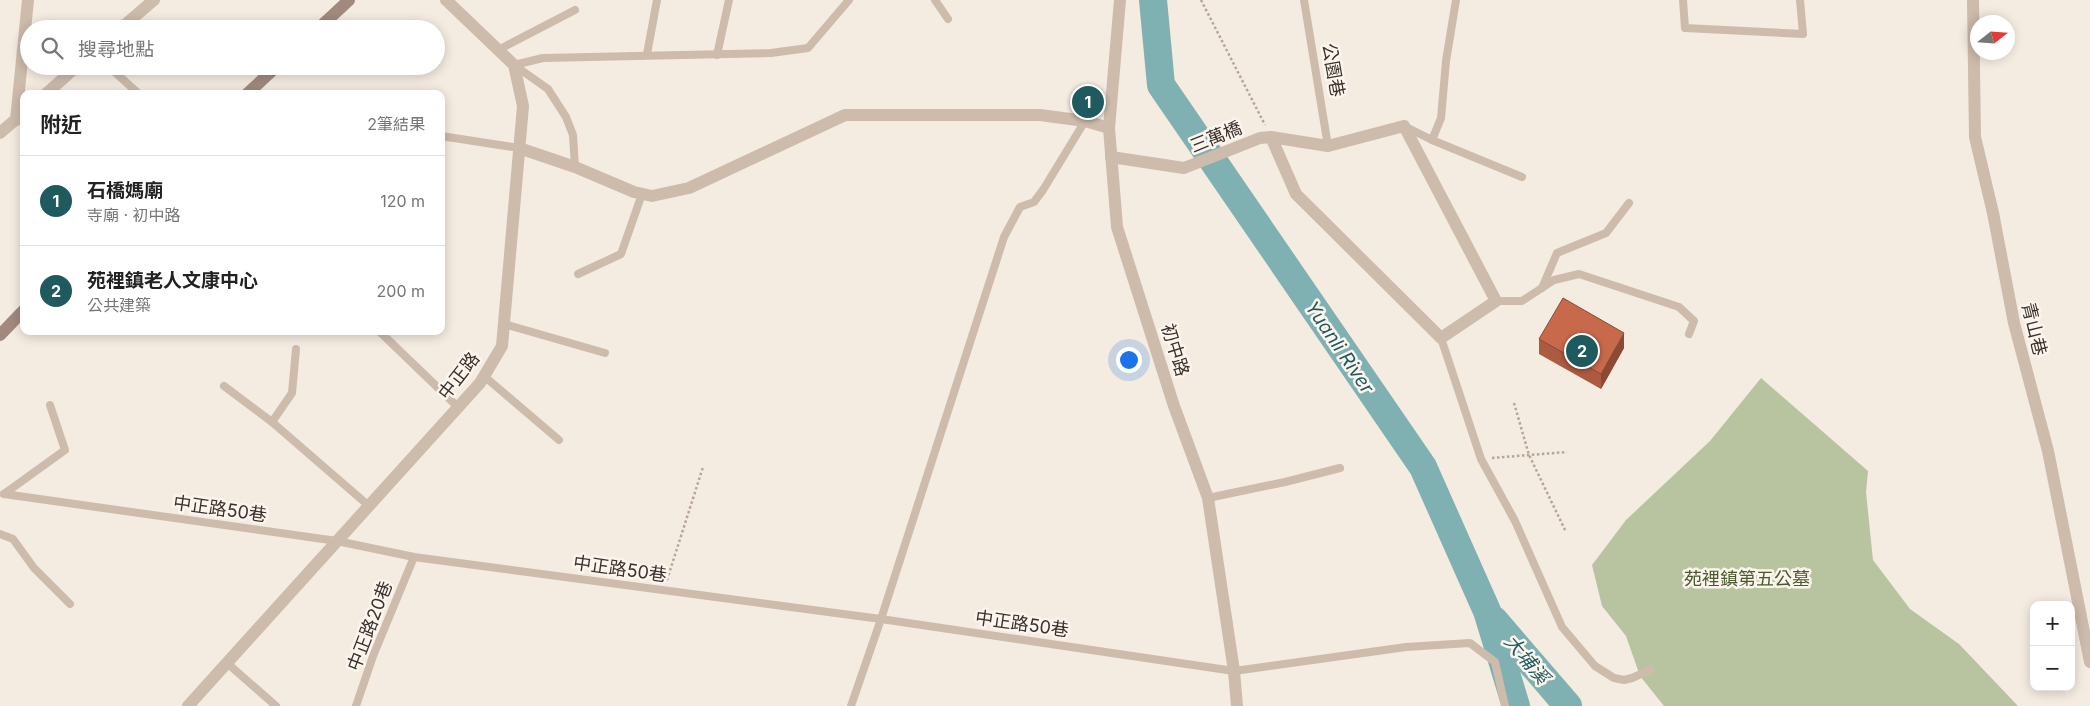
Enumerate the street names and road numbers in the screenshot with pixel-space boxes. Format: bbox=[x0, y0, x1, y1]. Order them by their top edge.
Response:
street label: 公園巷 bbox=[1318, 42, 1349, 98]
street label: 三萬橋 bbox=[1187, 117, 1245, 156]
street label: 青山巷 bbox=[2018, 300, 2051, 358]
street label: 初中路 bbox=[1158, 321, 1193, 379]
street label: 中正路 bbox=[434, 348, 484, 403]
street label: 中正路50巷 bbox=[172, 492, 268, 525]
street label: 中正路50巷 bbox=[572, 552, 668, 585]
street label: 中正路20巷 bbox=[343, 578, 396, 674]
street label: 中正路50巷 bbox=[974, 607, 1070, 640]

